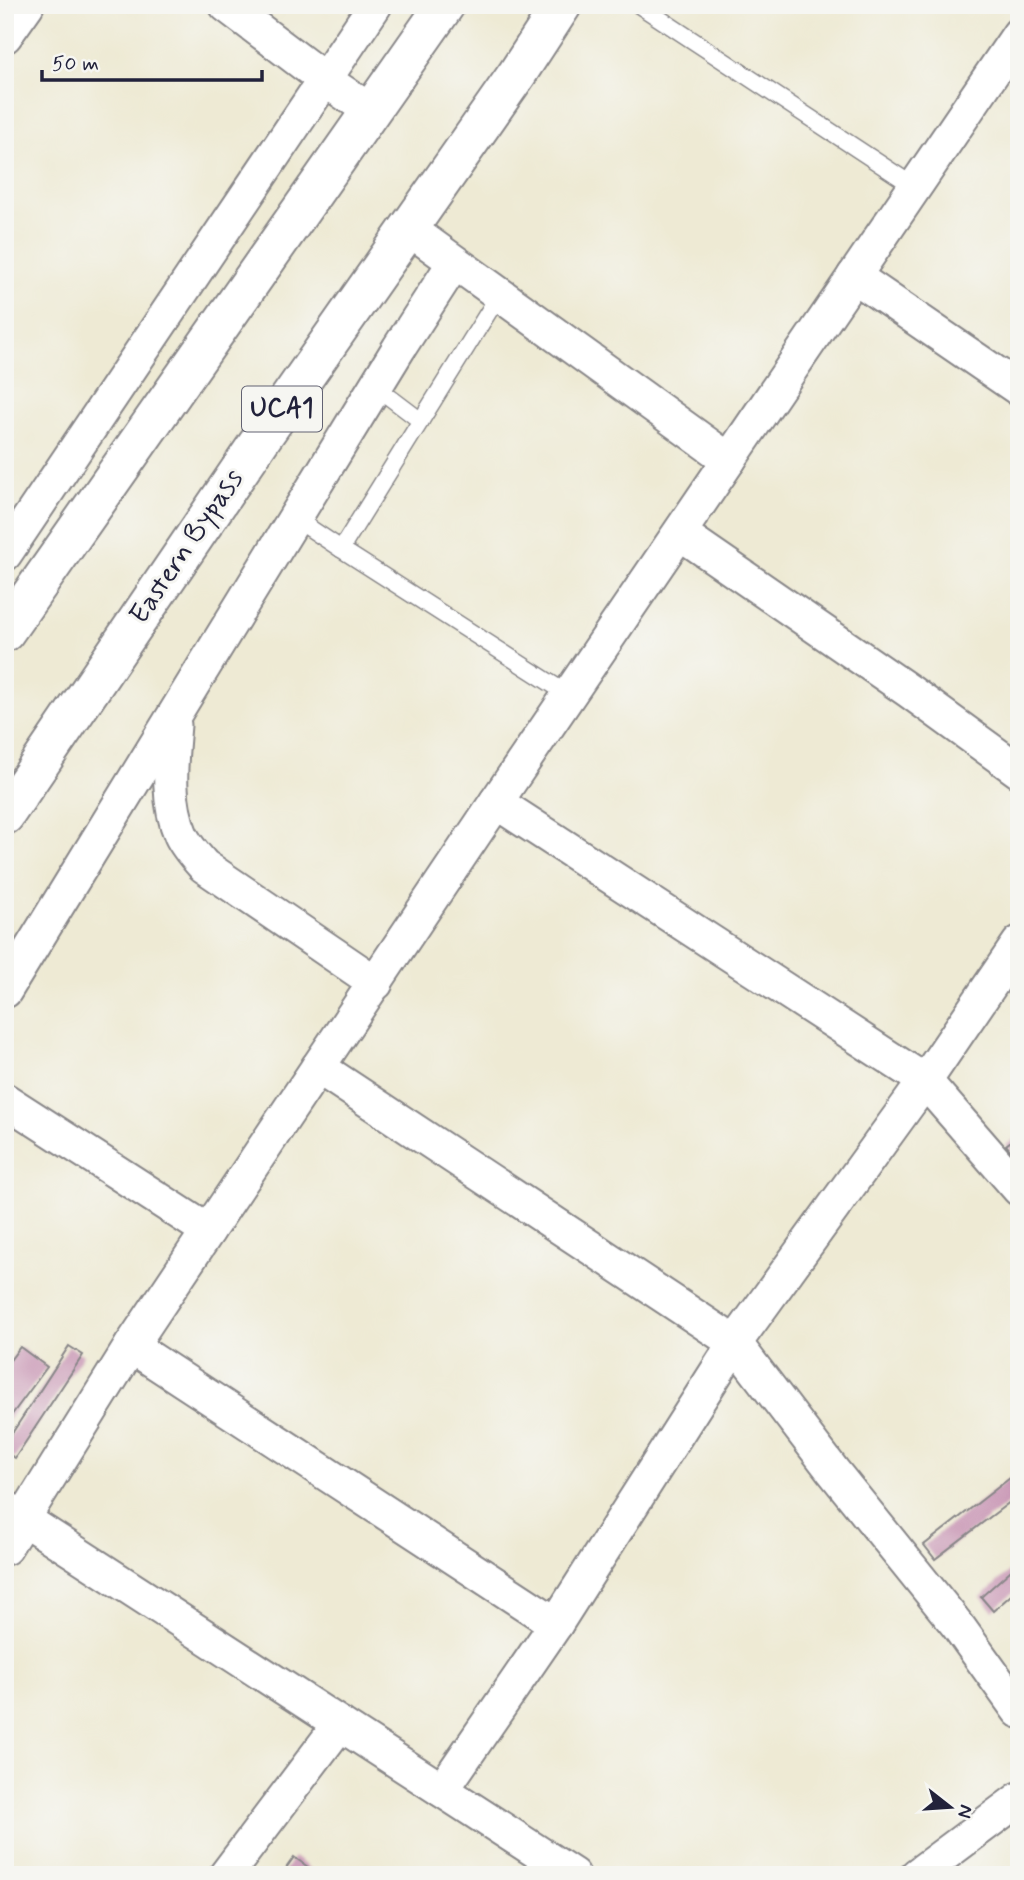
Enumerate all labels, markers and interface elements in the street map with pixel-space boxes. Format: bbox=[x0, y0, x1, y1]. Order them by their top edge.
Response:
scale bar bbox=[42, 38, 262, 82]
text: 50 m bbox=[52, 50, 99, 78]
road number: UCA1 bbox=[242, 386, 322, 432]
street label: Eastern Bypass bbox=[122, 462, 252, 632]
north arrow bbox=[916, 1772, 986, 1842]
text: N bbox=[951, 1802, 979, 1821]

